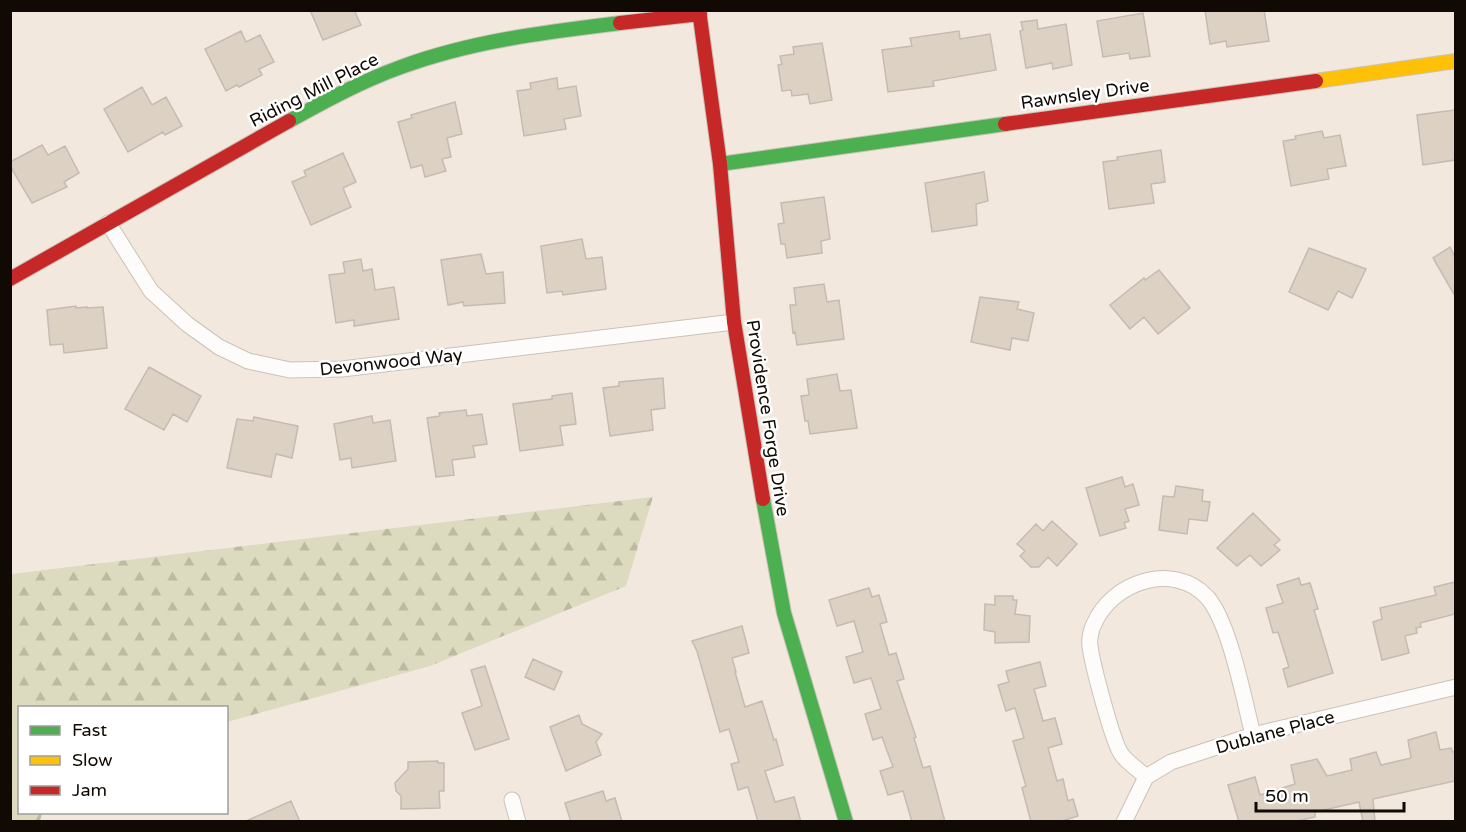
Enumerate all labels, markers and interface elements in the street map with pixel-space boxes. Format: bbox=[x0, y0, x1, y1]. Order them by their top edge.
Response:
street label: Riding Mill Place bbox=[246, 48, 382, 132]
street label: Rawnsley Drive bbox=[1019, 74, 1151, 114]
street label: Providence Forge Drive bbox=[742, 318, 794, 518]
street label: Devonwood Way bbox=[318, 344, 464, 380]
legend bbox=[18, 706, 228, 814]
street label: Dublane Place bbox=[1213, 706, 1337, 758]
text: Fast bbox=[72, 719, 107, 741]
text: Slow bbox=[72, 749, 113, 771]
scale bar bbox=[1256, 775, 1404, 813]
text: Jam bbox=[72, 779, 107, 801]
text: 50 m bbox=[1265, 785, 1309, 807]

